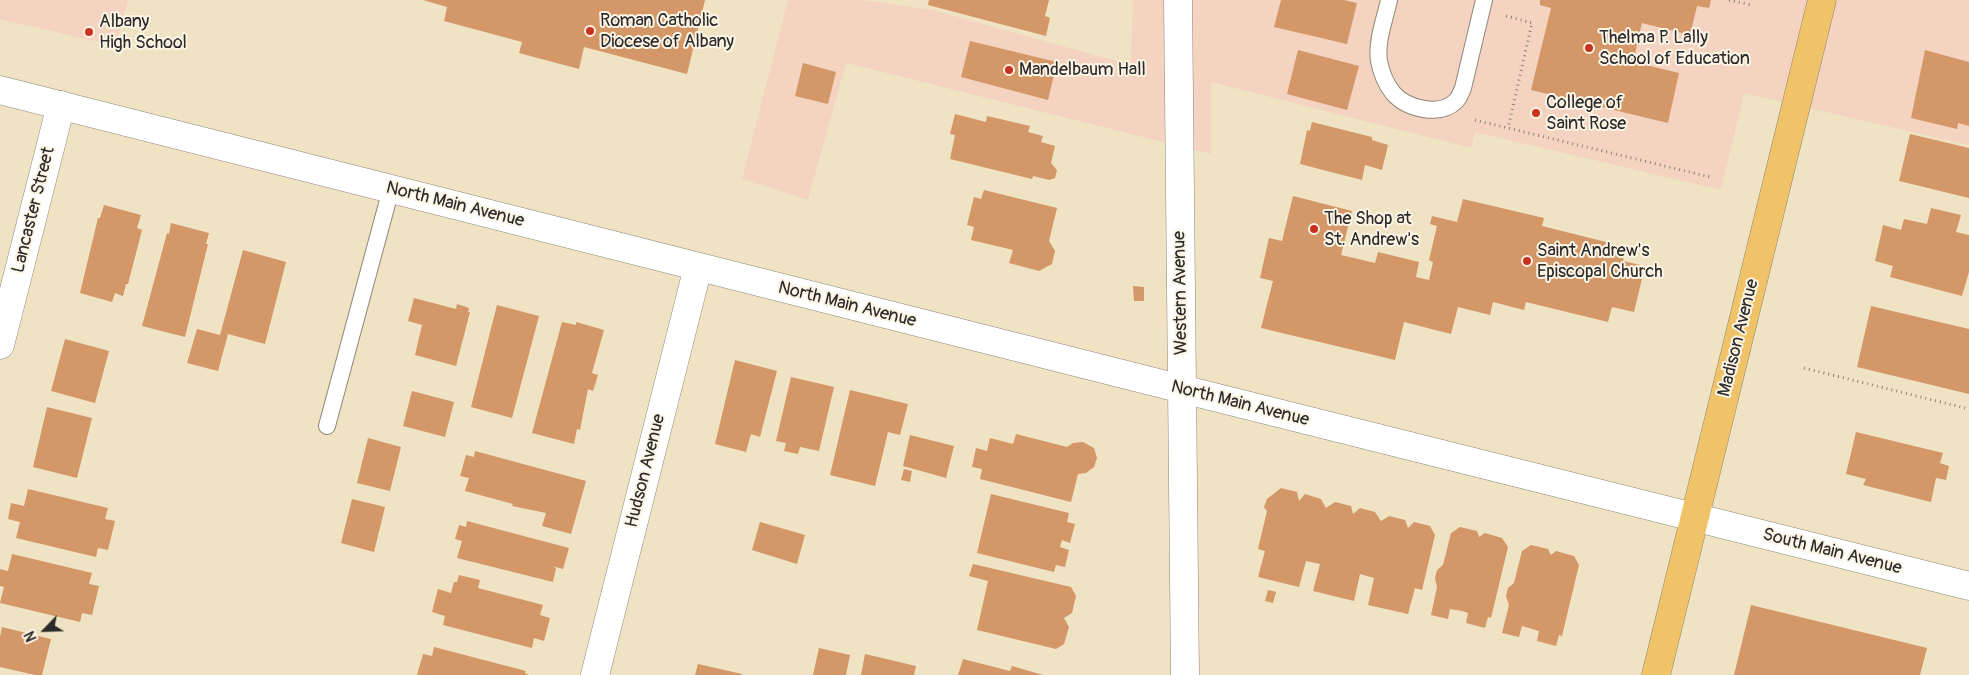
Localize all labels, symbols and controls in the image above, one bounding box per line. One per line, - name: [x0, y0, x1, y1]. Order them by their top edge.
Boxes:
- place label: Roman Catholic Diocese of Albany: [600, 10, 734, 52]
- place label: Albany High School: [99, 11, 187, 54]
- marker: Roman Catholic Diocese of Albany: [584, 25, 596, 37]
- marker: Albany High School: [83, 26, 95, 38]
- place label: Thelma P. Lally School of Education: [1599, 27, 1750, 70]
- marker: Thelma P. Lally School of Education: [1583, 42, 1595, 54]
- place label: Mandelbaum Hall: [1019, 59, 1146, 81]
- marker: Mandelbaum Hall: [1003, 64, 1015, 76]
- place label: College of Saint Rose: [1546, 92, 1626, 134]
- marker: College of Saint Rose: [1530, 107, 1542, 119]
- street label: Lancaster Street: [8, 145, 60, 275]
- street label: North Main Avenue: [384, 177, 526, 233]
- place label: The Shop at St. Andrew's: [1324, 208, 1419, 250]
- marker: The Shop at St. Andrew's: [1308, 223, 1320, 235]
- street label: Western Avenue: [1169, 231, 1193, 355]
- place label: Saint Andrew's Episcopal Church: [1537, 240, 1663, 282]
- marker: Saint Andrew's Episcopal Church: [1521, 255, 1533, 267]
- street label: North Main Avenue: [776, 277, 918, 333]
- street label: Madison Avenue: [1714, 277, 1764, 399]
- street label: North Main Avenue: [1169, 376, 1311, 432]
- street label: Hudson Avenue: [621, 412, 671, 530]
- street label: South Main Avenue: [1760, 524, 1904, 580]
- north arrow: [20, 605, 70, 655]
- text: N: [21, 629, 41, 644]

